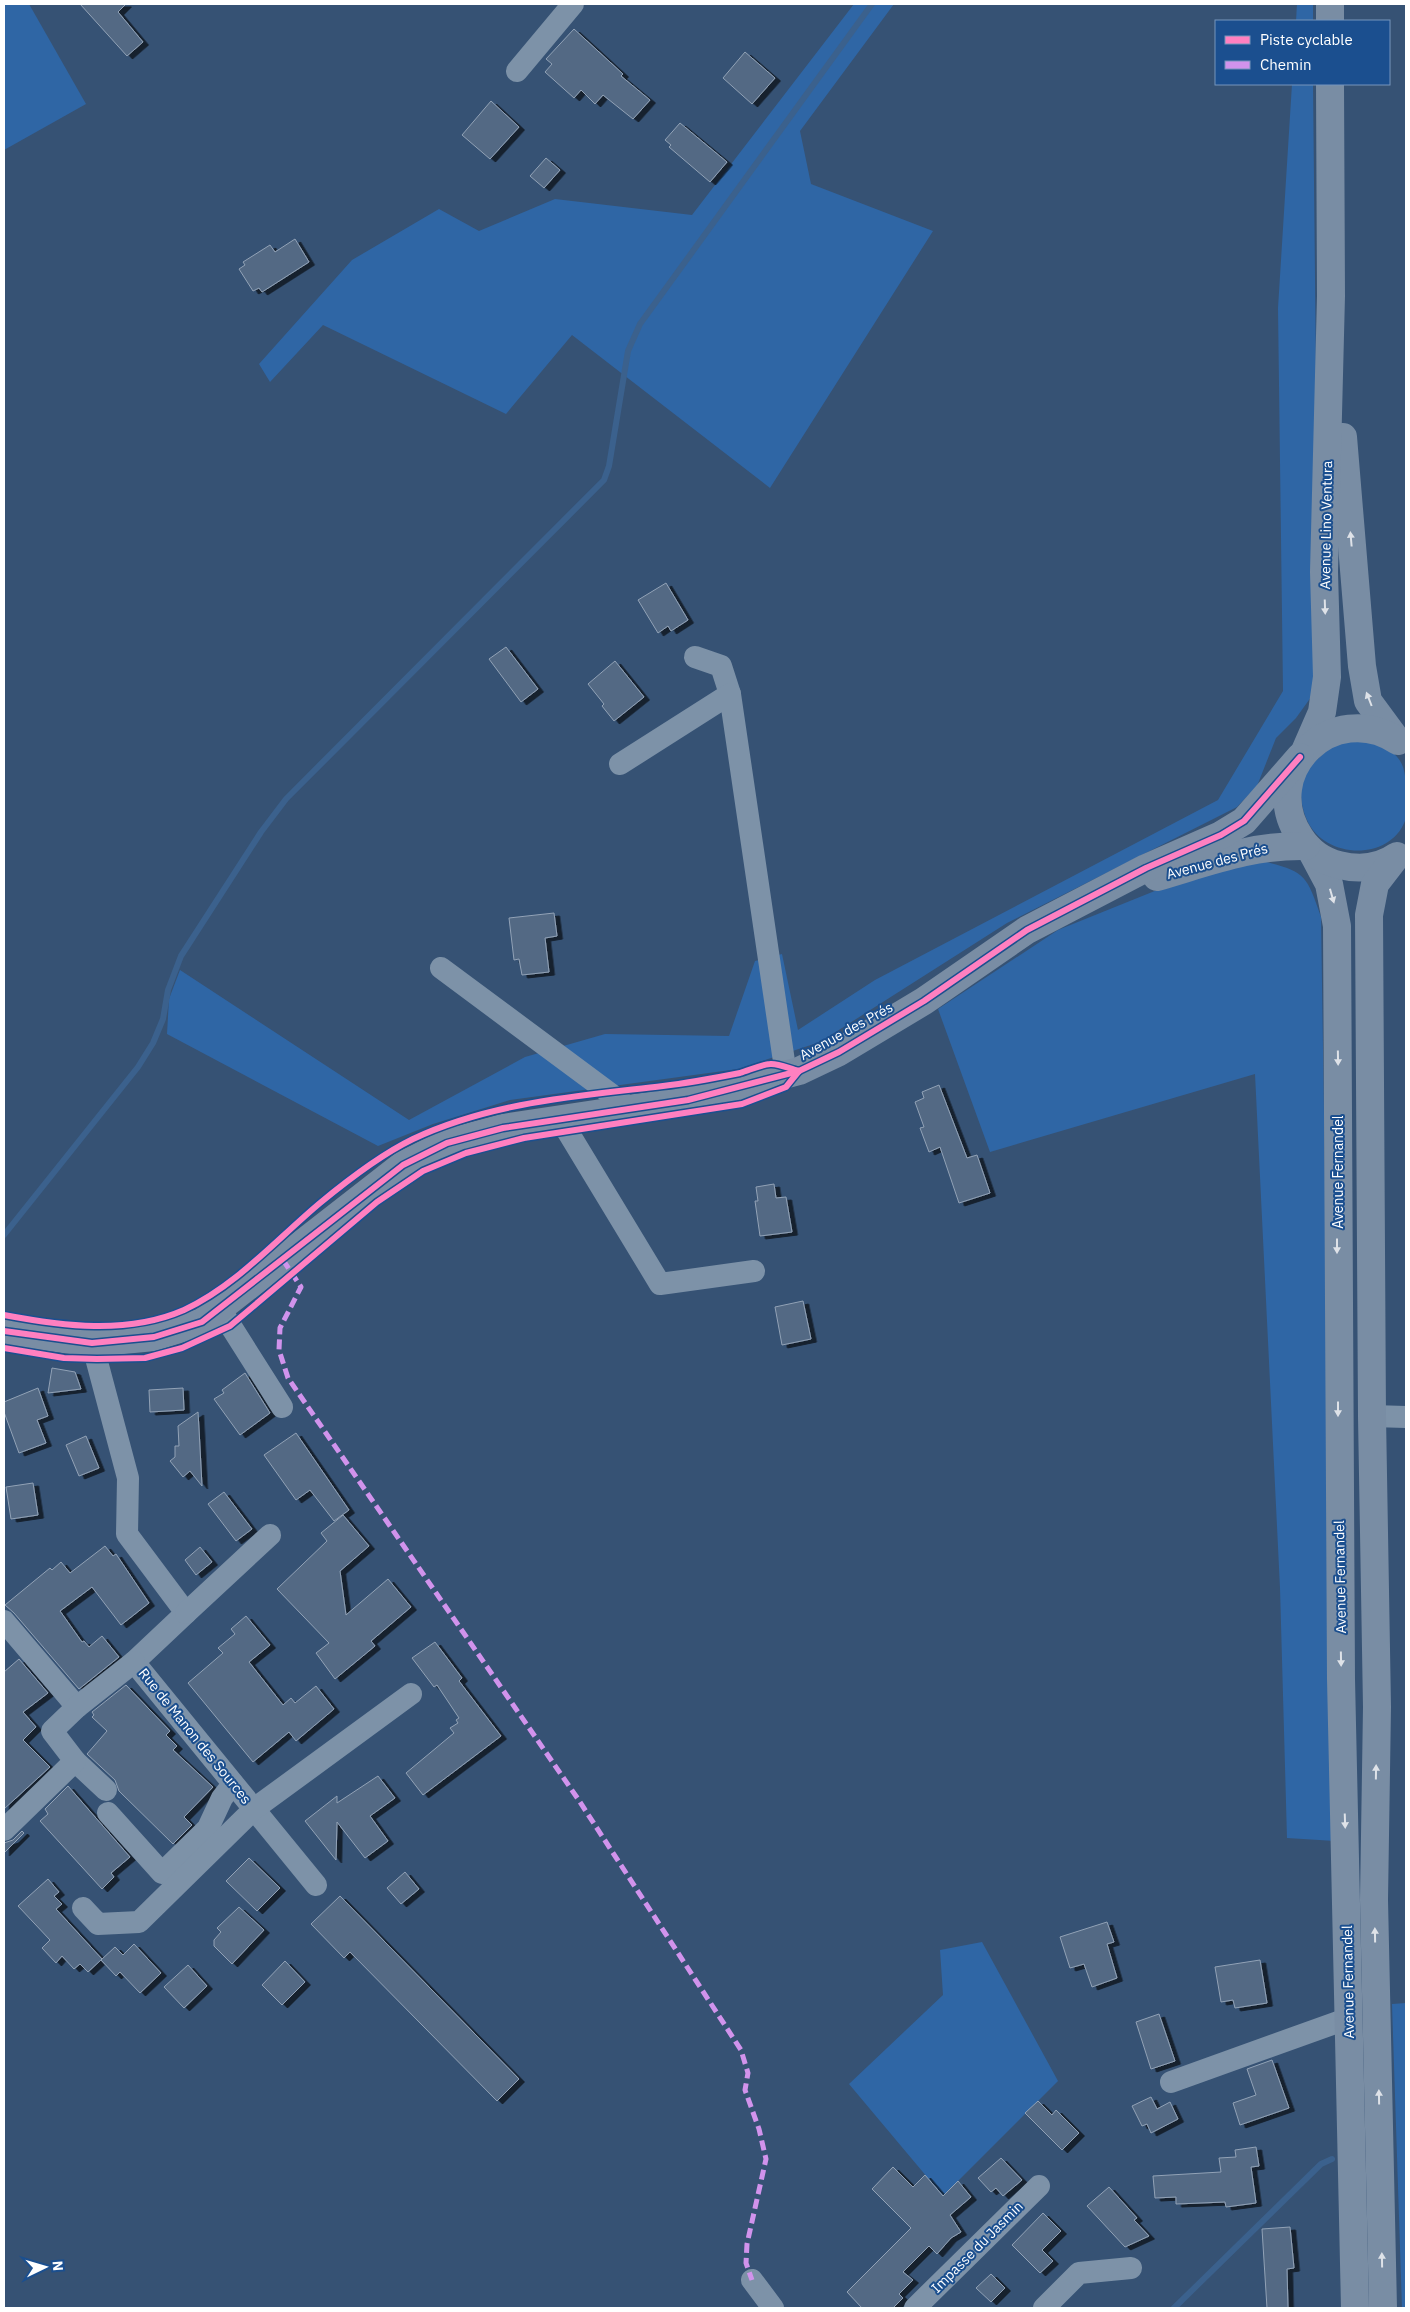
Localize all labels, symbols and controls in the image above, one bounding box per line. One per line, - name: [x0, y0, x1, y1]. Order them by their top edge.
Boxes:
- legend: [1215, 20, 1390, 85]
- text: Piste cyclable: [1260, 30, 1353, 49]
- text: Chemin: [1260, 55, 1311, 74]
- street label: Avenue Lino Ventura: [1316, 460, 1336, 590]
- one-way arrow: [1347, 530, 1355, 546]
- one-way arrow: [1321, 599, 1329, 615]
- one-way arrow: [1365, 692, 1373, 707]
- street label: Avenue des Prés: [1164, 839, 1270, 883]
- one-way arrow: [1328, 888, 1336, 903]
- street label: Avenue des Prés: [796, 998, 896, 1064]
- one-way arrow: [1334, 1050, 1342, 1066]
- street label: Avenue Fernandel: [1329, 1115, 1347, 1229]
- one-way arrow: [1333, 1238, 1341, 1254]
- one-way arrow: [1334, 1401, 1342, 1417]
- street label: Avenue Fernandel: [1330, 1520, 1350, 1634]
- one-way arrow: [1337, 1651, 1345, 1667]
- street label: Rue de Manon des Sources: [135, 1665, 255, 1808]
- one-way arrow: [1372, 1764, 1380, 1780]
- one-way arrow: [1341, 1813, 1349, 1829]
- street label: Avenue Fernandel: [1338, 1925, 1358, 2039]
- one-way arrow: [1371, 1926, 1379, 1942]
- one-way arrow: [1375, 2089, 1383, 2105]
- street label: Impasse du Jasmin: [927, 2197, 1027, 2297]
- north arrow: [20, 2242, 70, 2292]
- one-way arrow: [1378, 2251, 1386, 2267]
- text: N: [49, 2260, 67, 2272]

